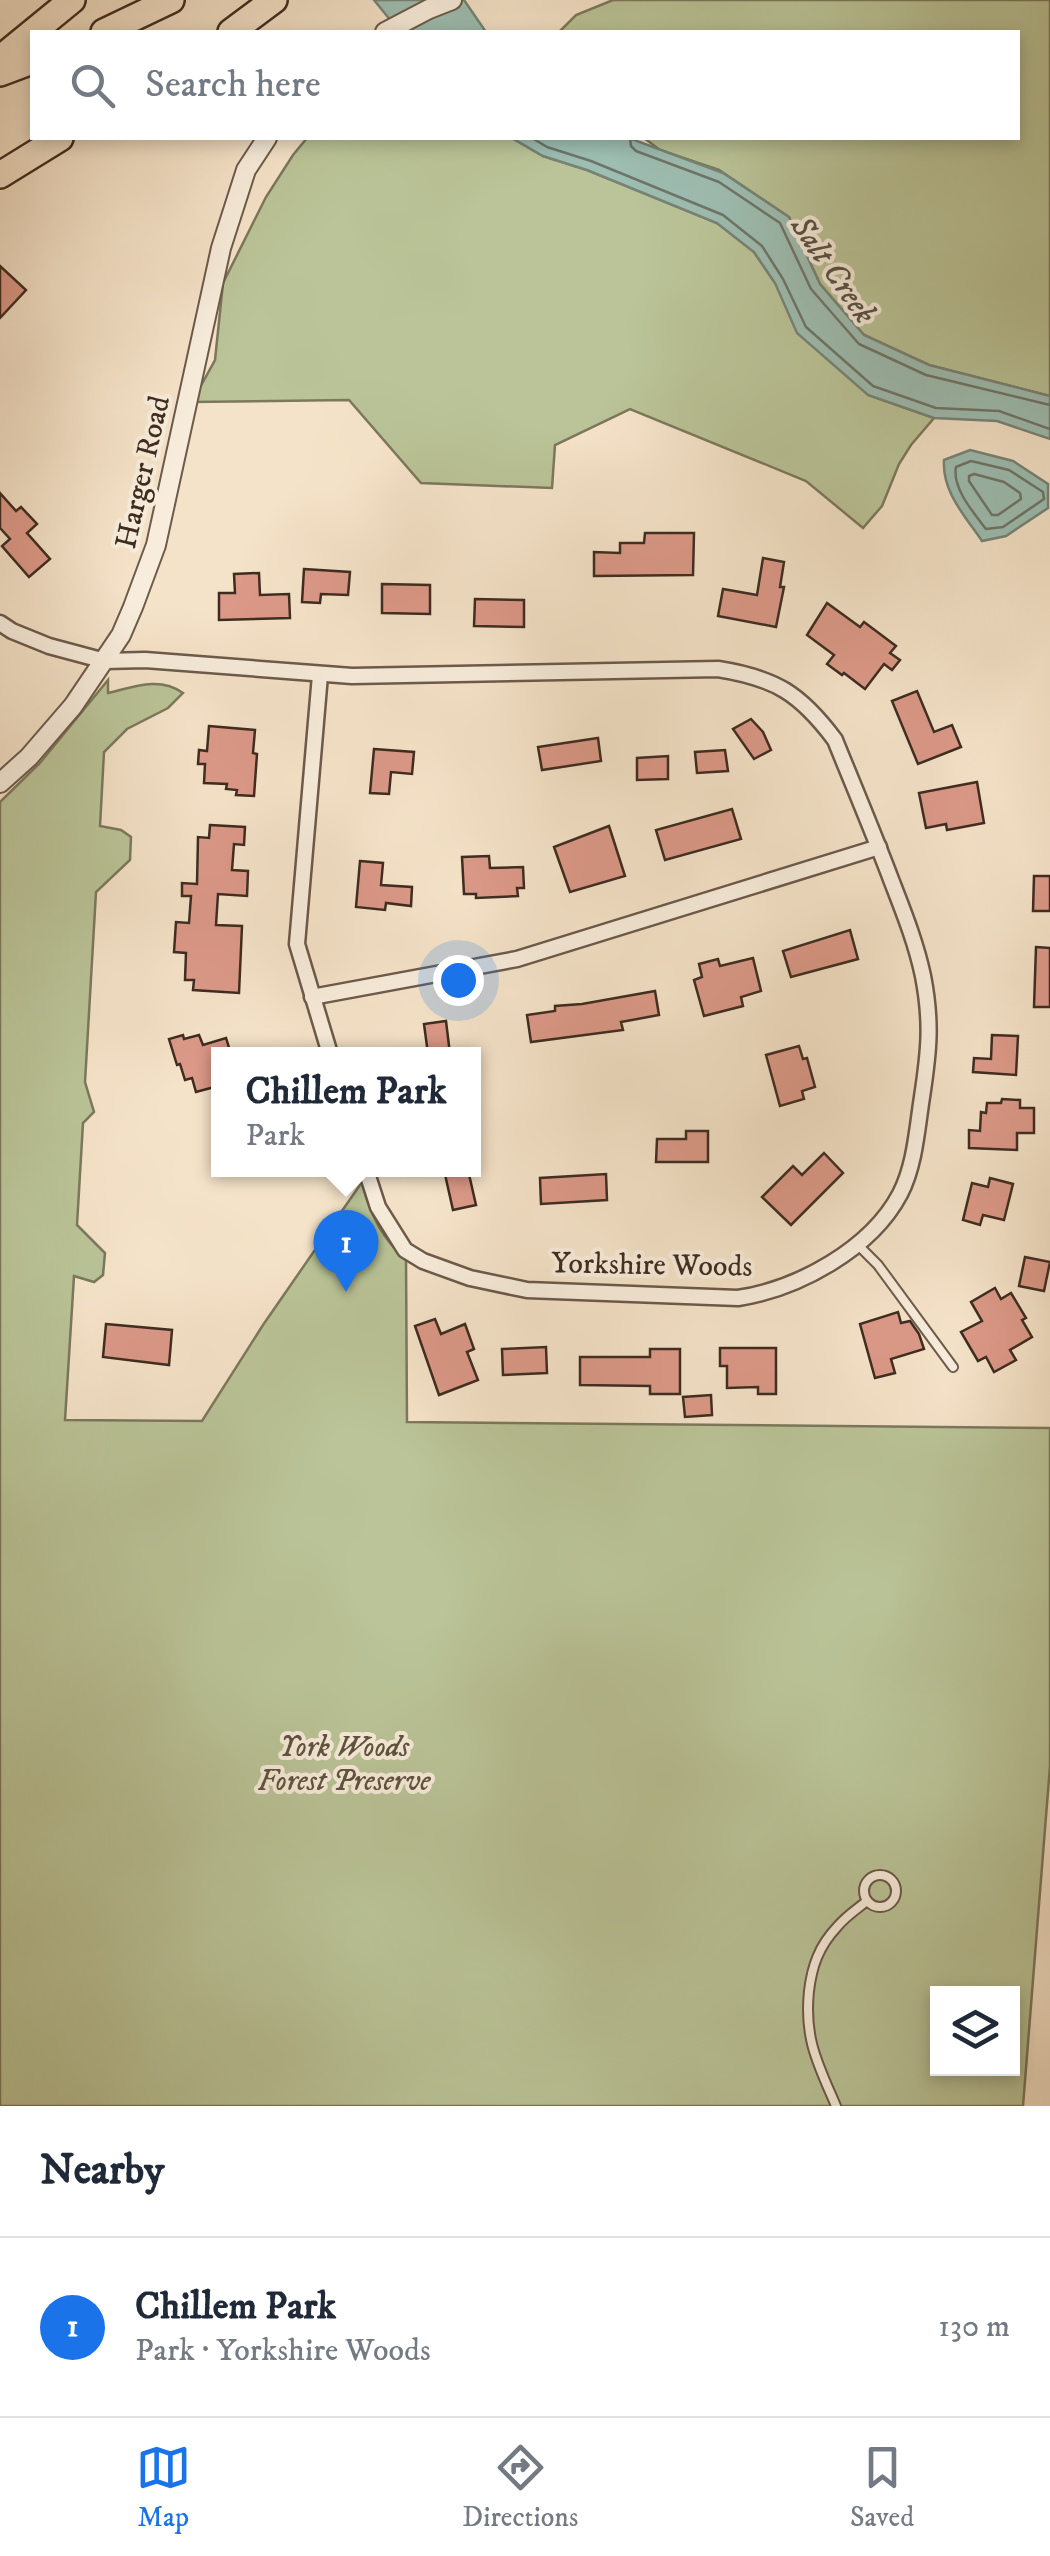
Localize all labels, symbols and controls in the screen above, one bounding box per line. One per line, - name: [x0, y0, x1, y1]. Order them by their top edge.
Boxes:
- search box: [30, 30, 1020, 140]
- icon: search: [65, 58, 120, 113]
- text: Search here: [145, 61, 321, 109]
- water label: Salt Creek: [780, 207, 884, 333]
- street label: Harger Road: [108, 392, 179, 552]
- your location: [433, 955, 484, 1006]
- popup: [211, 1047, 481, 1177]
- text: Chillem Park: [245, 1068, 447, 1116]
- text: Park: [245, 1116, 305, 1156]
- pin: 1: [314, 1210, 378, 1292]
- street label: Yorkshire Woods: [551, 1245, 753, 1286]
- park label: York Woods Forest Preserve: [257, 1729, 431, 1800]
- map controls: [930, 1986, 1020, 2076]
- button: layers: [930, 1986, 1020, 2076]
- text: Nearby: [40, 2145, 164, 2197]
- text: Chillem Park: [135, 2283, 336, 2331]
- text: 1: [67, 2307, 78, 2347]
- text: 130 m: [938, 2307, 1010, 2347]
- text: Park · Yorkshire Woods: [135, 2331, 431, 2371]
- tab: Map: [136, 2440, 191, 2535]
- tab: Directions: [462, 2440, 578, 2535]
- tab: Saved: [850, 2440, 914, 2535]

